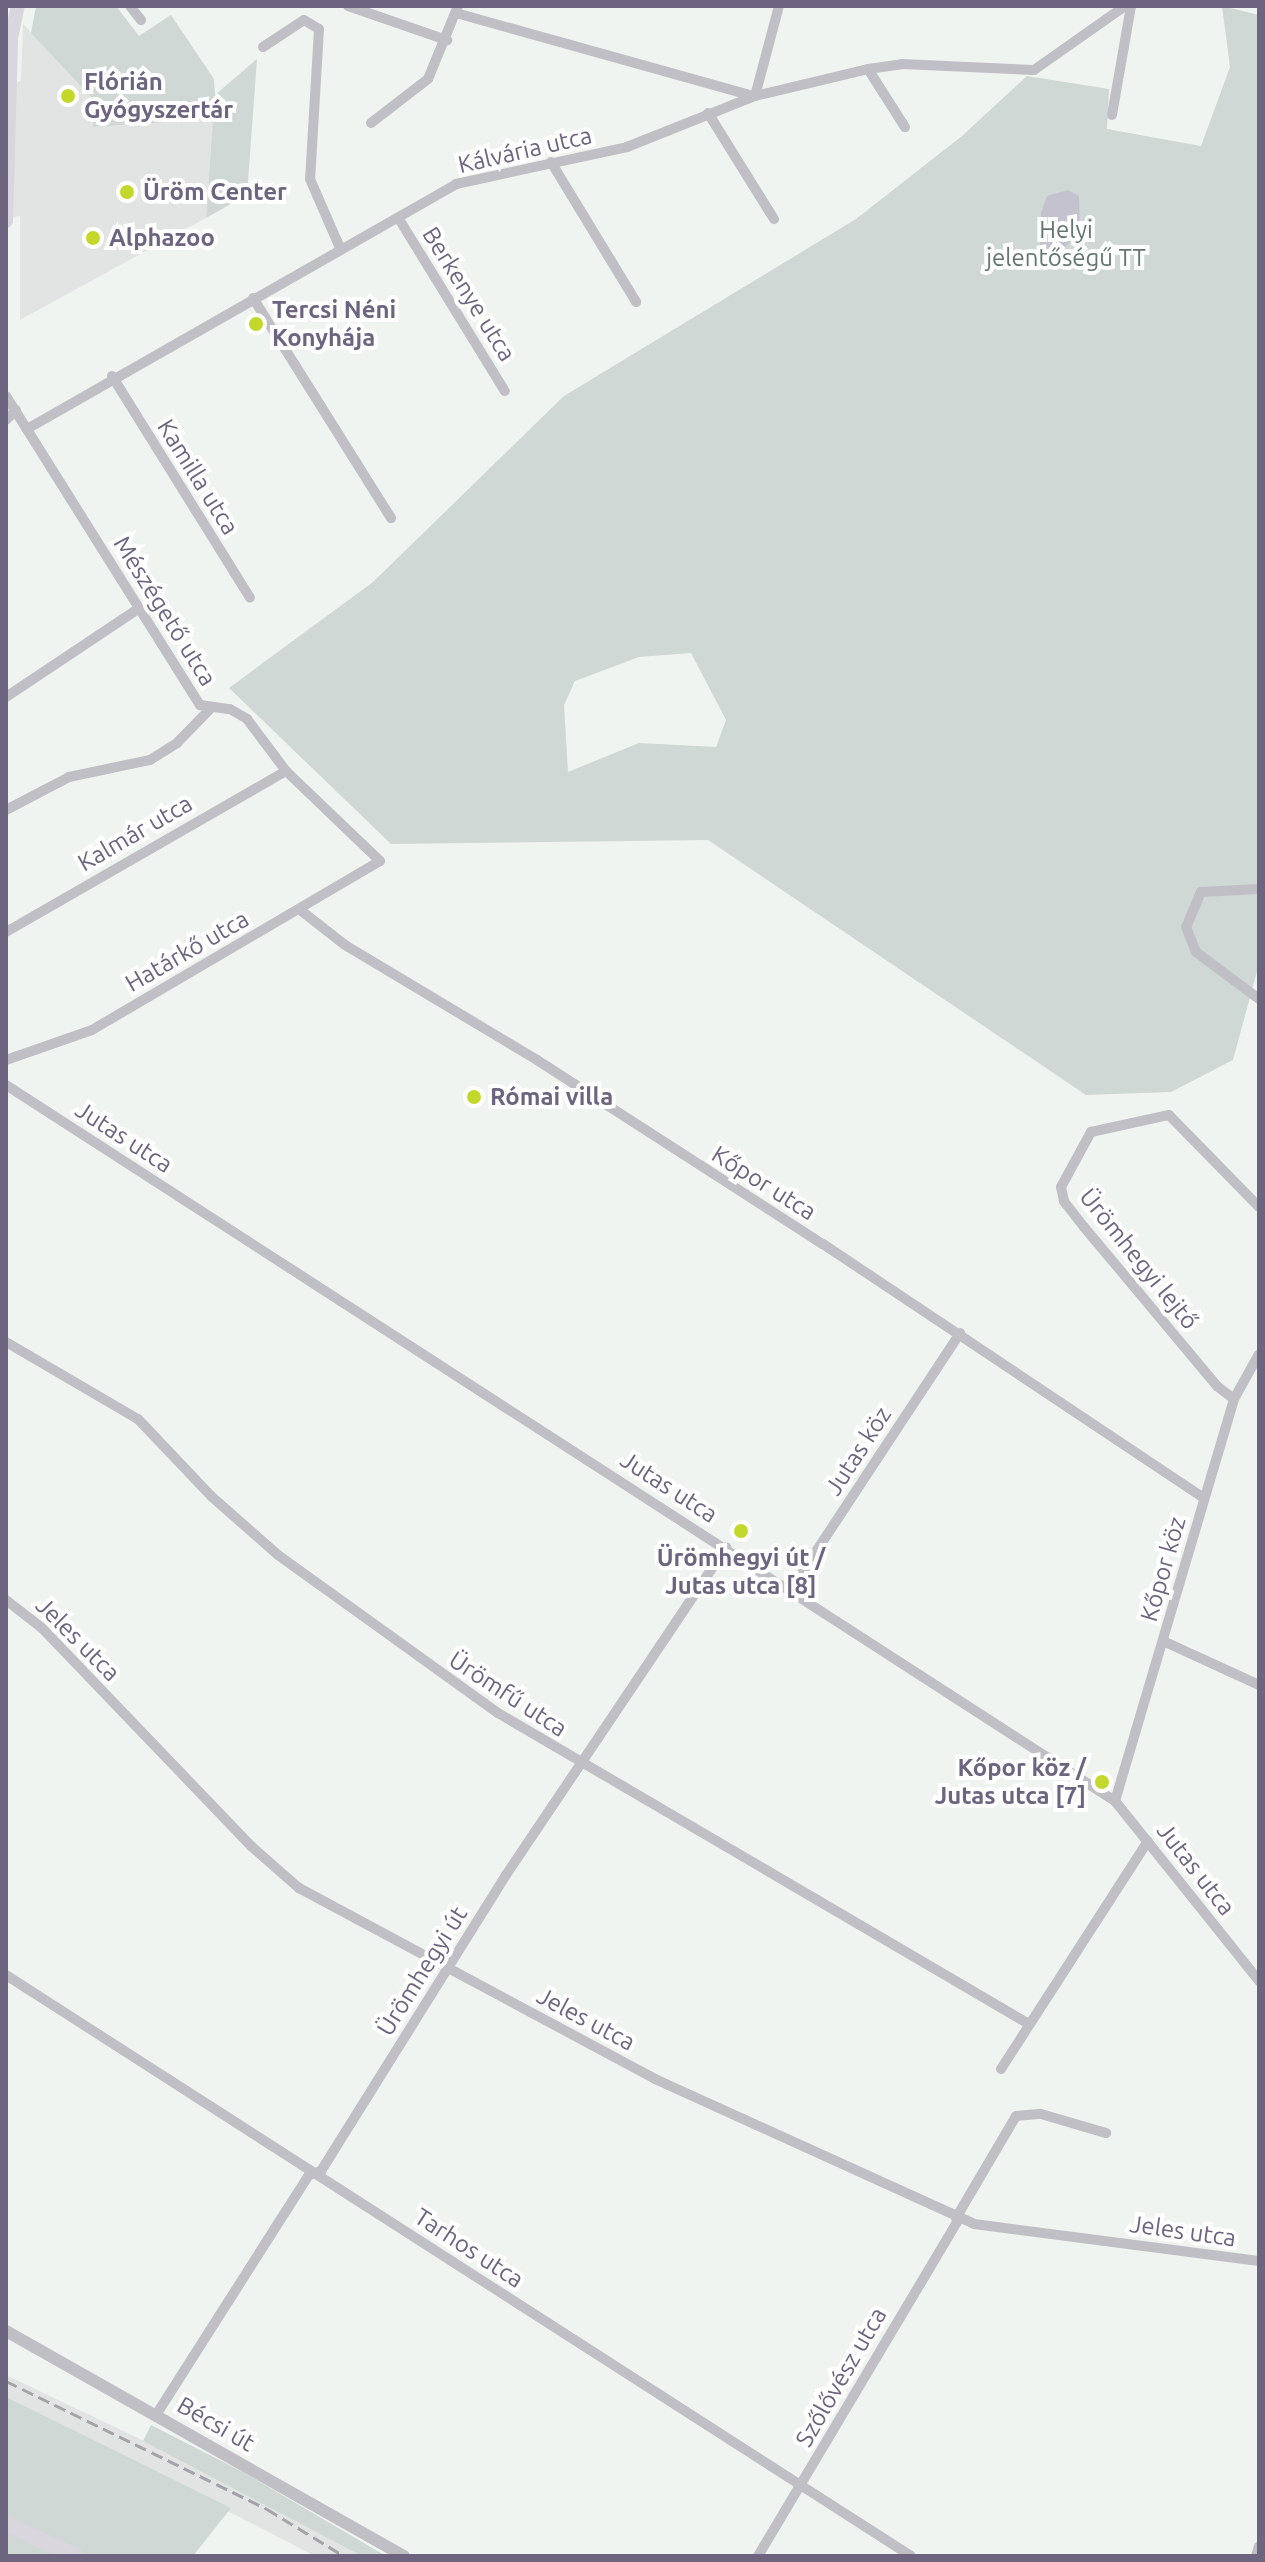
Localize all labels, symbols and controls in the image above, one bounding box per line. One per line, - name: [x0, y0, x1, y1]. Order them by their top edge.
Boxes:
- place label: Flórián Gyógyszertár: [84, 68, 233, 124]
- marker: Flórián Gyógyszertár: [59, 87, 77, 105]
- street label: Kálvária utca: [455, 121, 595, 179]
- place label: Üröm Center: [143, 178, 287, 206]
- marker: Üröm Center: [118, 183, 136, 201]
- park label: Helyi jelentőségű TT: [986, 216, 1146, 272]
- street label: Berkenye utca: [416, 222, 522, 366]
- place label: Alphazoo: [109, 224, 215, 252]
- marker: Alphazoo: [84, 229, 102, 247]
- place label: Tercsi Néni Konyhája: [272, 296, 396, 352]
- marker: Tercsi Néni Konyhája: [247, 315, 265, 333]
- street label: Kamilla utca: [151, 414, 245, 540]
- street label: Mészégető utca: [107, 531, 223, 691]
- street label: Kalmár utca: [73, 789, 197, 877]
- street label: Határkő utca: [120, 904, 254, 998]
- place label: Római villa: [490, 1083, 613, 1111]
- marker: Római villa: [465, 1088, 483, 1106]
- street label: Jutas utca: [70, 1095, 178, 1179]
- street label: Kőpor utca: [707, 1140, 821, 1226]
- street label: Ürömhegyi lejtő: [1073, 1183, 1205, 1335]
- street label: Jutas köz: [819, 1401, 897, 1501]
- street label: Jutas utca: [615, 1445, 723, 1529]
- street label: Kőpor köz: [1134, 1513, 1192, 1625]
- marker: Ürömhegyi út / Jutas utca [8]: [732, 1522, 750, 1540]
- place label: Ürömhegyi út / Jutas utca [8]: [657, 1544, 825, 1600]
- street label: Jeles utca: [30, 1591, 126, 1687]
- street label: Ürömfű utca: [444, 1645, 572, 1743]
- place label: Kőpor köz / Jutas utca [7]: [935, 1754, 1086, 1810]
- marker: Kőpor köz / Jutas utca [7]: [1093, 1773, 1111, 1791]
- street label: Jutas utca: [1151, 1817, 1241, 1921]
- street label: Ürömhegyi út: [371, 1901, 473, 2041]
- street label: Jeles utca: [532, 1981, 640, 2057]
- street label: Tarhos utca: [409, 2202, 529, 2294]
- street label: Jeles utca: [1128, 2209, 1238, 2253]
- street label: Szőlővész utca: [790, 2302, 892, 2452]
- street label: Bécsi út: [172, 2390, 260, 2458]

